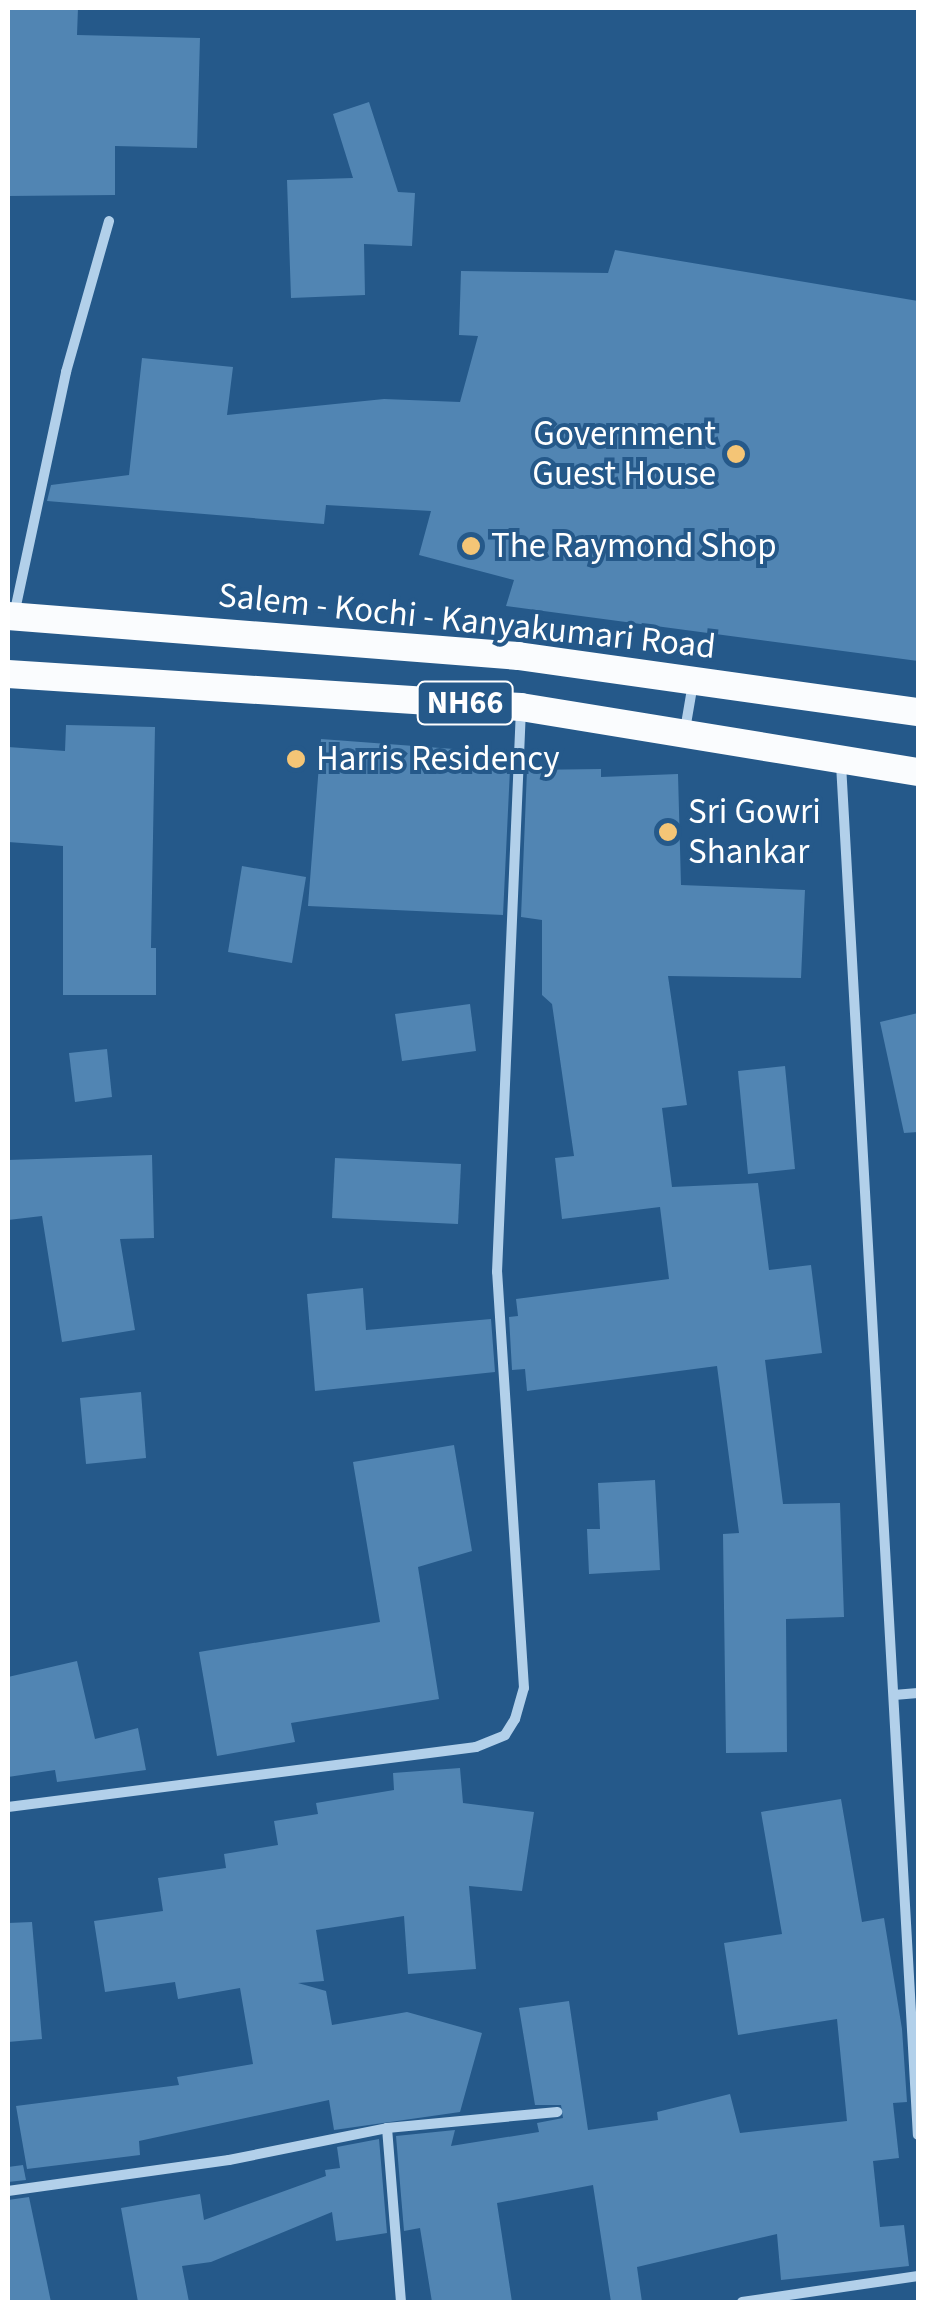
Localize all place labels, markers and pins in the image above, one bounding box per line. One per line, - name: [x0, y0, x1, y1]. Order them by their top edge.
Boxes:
- place label: Government Guest House: [532, 413, 716, 495]
- marker: Government Guest House: [725, 443, 747, 465]
- place label: The Raymond Shop: [491, 525, 777, 567]
- marker: The Raymond Shop: [460, 535, 482, 557]
- place label: Harris Residency: [316, 738, 560, 780]
- marker: Harris Residency: [285, 748, 307, 770]
- place label: Sri Gowri Shankar: [688, 791, 821, 873]
- marker: Sri Gowri Shankar: [657, 821, 679, 843]

